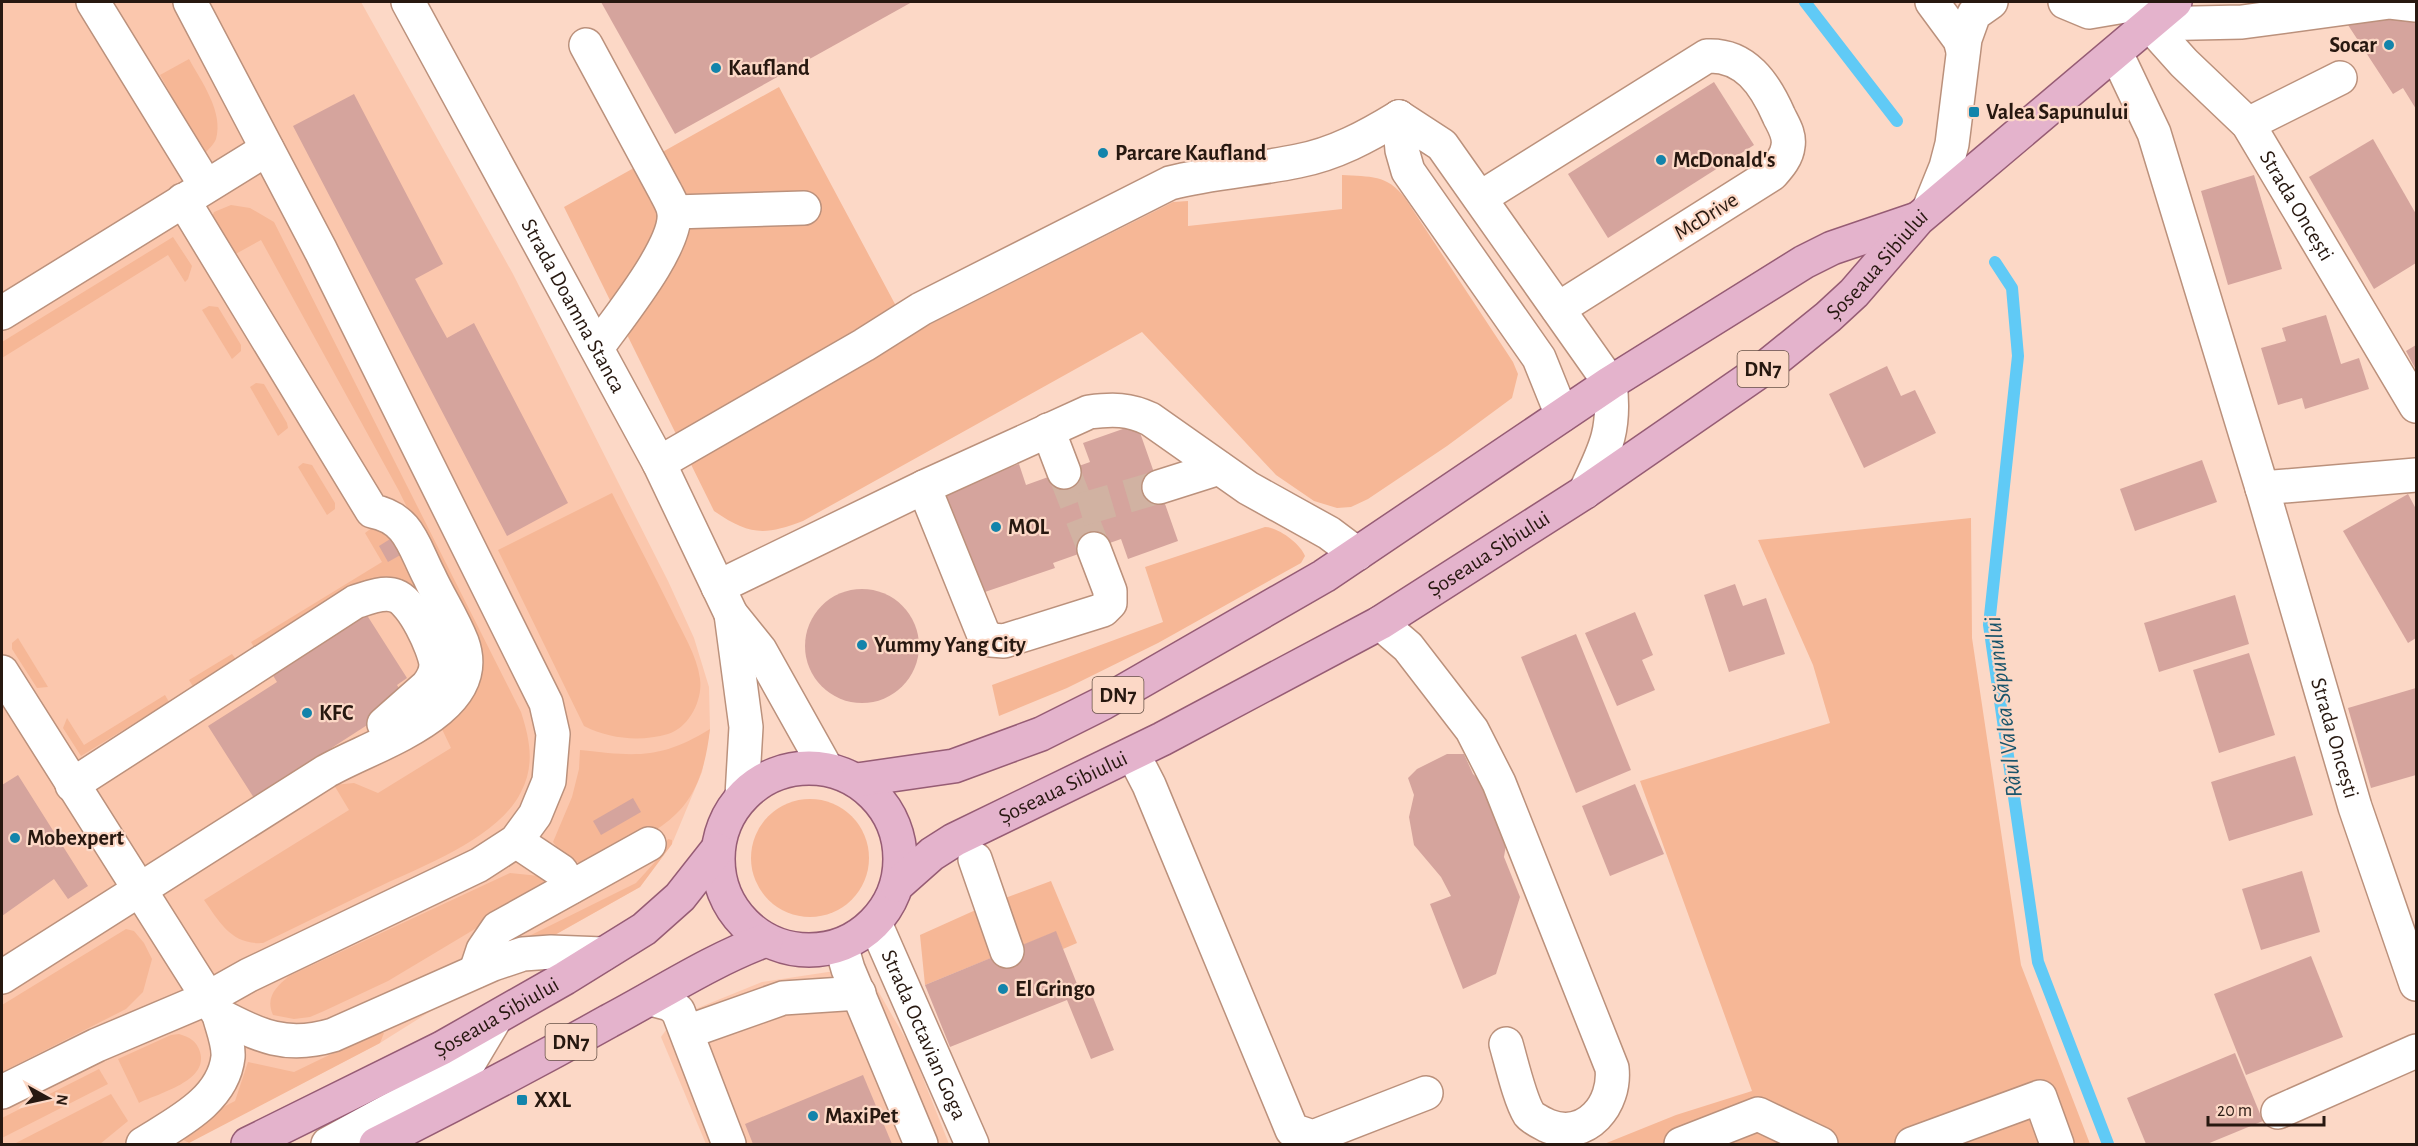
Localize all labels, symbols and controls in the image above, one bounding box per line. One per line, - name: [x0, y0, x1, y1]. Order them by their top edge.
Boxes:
- place label: Socar: [2329, 34, 2377, 56]
- marker: Socar: [2382, 38, 2396, 52]
- place label: Kaufland: [728, 57, 810, 79]
- marker: Kaufland: [709, 61, 723, 75]
- place label: Valea Sapunului: [1986, 101, 2128, 123]
- marker: Valea Sapunului: [1967, 105, 1981, 119]
- place label: Parcare Kaufland: [1115, 142, 1267, 164]
- marker: Parcare Kaufland: [1096, 146, 1110, 160]
- street label: Strada Oncești: [2255, 147, 2338, 265]
- place label: McDonald's: [1673, 149, 1775, 171]
- marker: McDonald's: [1654, 153, 1668, 167]
- street label: McDrive: [1670, 188, 1742, 244]
- street label: Șoseaua Sibiului: [1822, 205, 1932, 325]
- street label: Strada Doamna Stanca: [517, 215, 630, 397]
- road number: DN7: [1738, 351, 1788, 387]
- street label: Șoseaua Sibiului: [1424, 507, 1554, 602]
- place label: MOL: [1008, 516, 1050, 538]
- marker: MOL: [989, 520, 1003, 534]
- water label: Râul Valea Săpunului: [1981, 615, 2027, 799]
- place label: Yummy Yang City: [874, 634, 1026, 657]
- marker: Yummy Yang City: [855, 638, 869, 652]
- street label: Strada Oncești: [2307, 675, 2363, 801]
- road number: DN7: [1092, 677, 1144, 713]
- place label: KFC: [319, 702, 354, 724]
- marker: KFC: [300, 706, 314, 720]
- street label: Șoseaua Sibiului: [995, 747, 1131, 829]
- place label: Mobexpert: [27, 827, 125, 849]
- marker: Mobexpert: [8, 831, 22, 845]
- street label: Strada Octavian Goga: [877, 947, 971, 1123]
- street label: Șoseaua Sibiului: [430, 973, 563, 1063]
- place label: El Gringo: [1015, 978, 1095, 1000]
- marker: El Gringo: [996, 982, 1010, 996]
- road number: DN7: [546, 1024, 596, 1060]
- north arrow: [18, 1068, 78, 1128]
- place label: XXL: [534, 1089, 571, 1111]
- scale bar: [2208, 1089, 2324, 1127]
- text: N: [53, 1093, 71, 1107]
- marker: XXL: [515, 1093, 529, 1107]
- text: 20 m: [2217, 1102, 2252, 1120]
- place label: MaxiPet: [825, 1105, 899, 1127]
- marker: MaxiPet: [806, 1109, 820, 1123]

